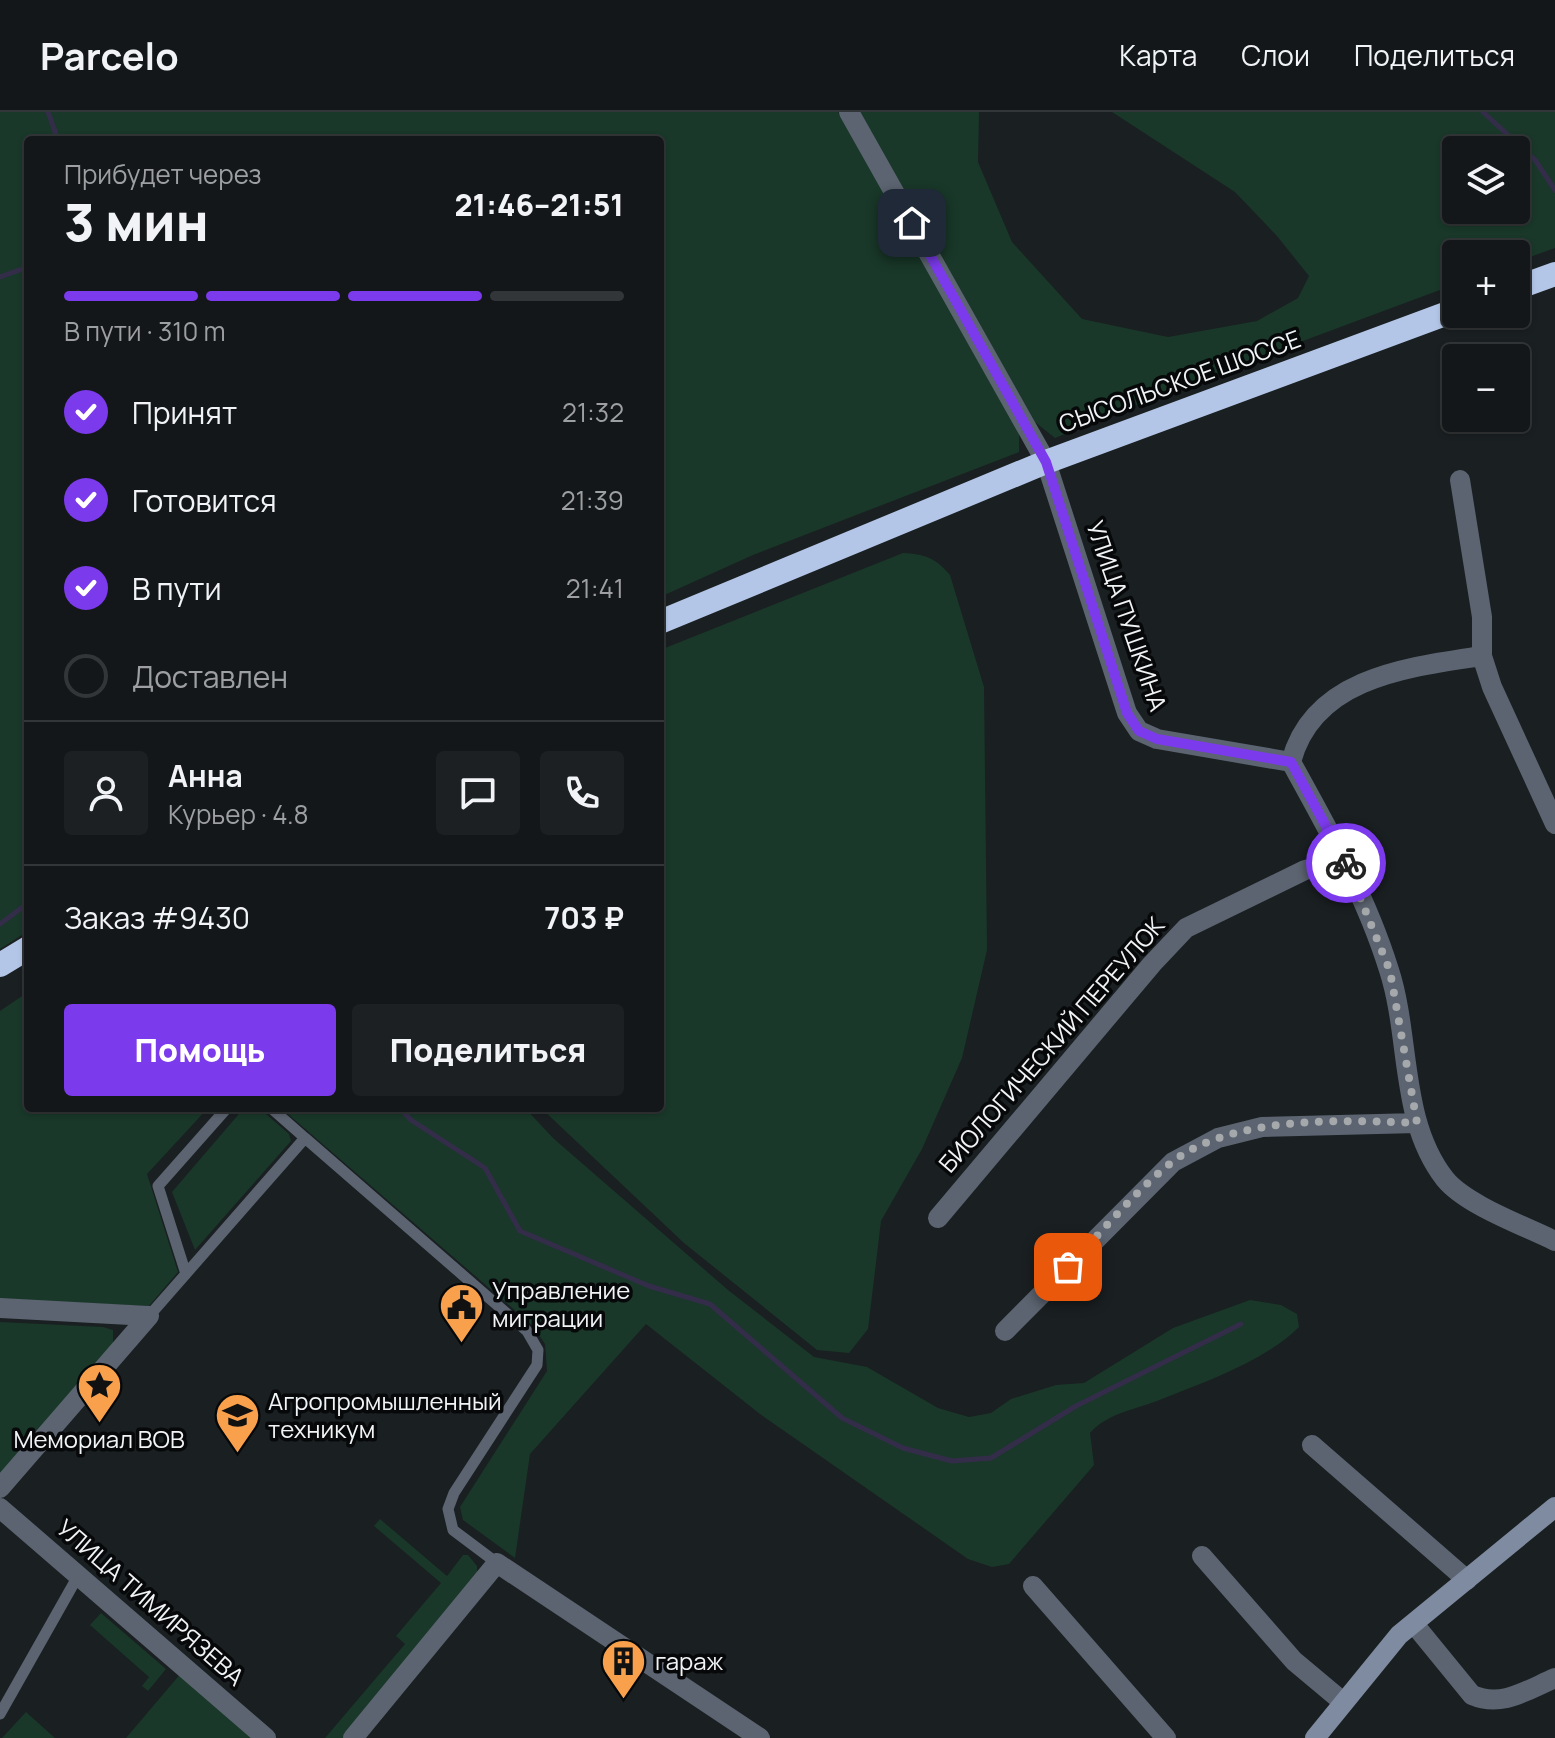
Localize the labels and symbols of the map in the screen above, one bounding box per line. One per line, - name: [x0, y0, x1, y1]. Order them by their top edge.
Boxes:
- pin: [878, 189, 946, 257]
- street label: СЫСОЛЬСКОЕ ШОССЕ: [1054, 321, 1305, 440]
- street label: УЛИЦА ПУШКИНА: [1079, 516, 1175, 715]
- courier: [1306, 823, 1386, 903]
- street label: БИОЛОГИЧЕСКИЙ ПЕРЕУЛОК: [931, 909, 1172, 1179]
- pin: [1034, 1233, 1102, 1301]
- place label: Управление миграции: [492, 1273, 630, 1334]
- public building icon: Управление миграции: [437, 1281, 485, 1344]
- place icon: Мемориал ВОВ: [75, 1362, 123, 1425]
- place label: Агропромышленный техникум: [268, 1384, 502, 1445]
- school or university icon: Агропромышленный техникум: [213, 1392, 261, 1455]
- place label: Мемориал ВОВ: [13, 1422, 185, 1455]
- street label: УЛИЦА ТИМИРЯЗЕВА: [50, 1511, 252, 1693]
- building icon: гараж: [600, 1638, 648, 1701]
- place label: гараж: [655, 1644, 724, 1677]

